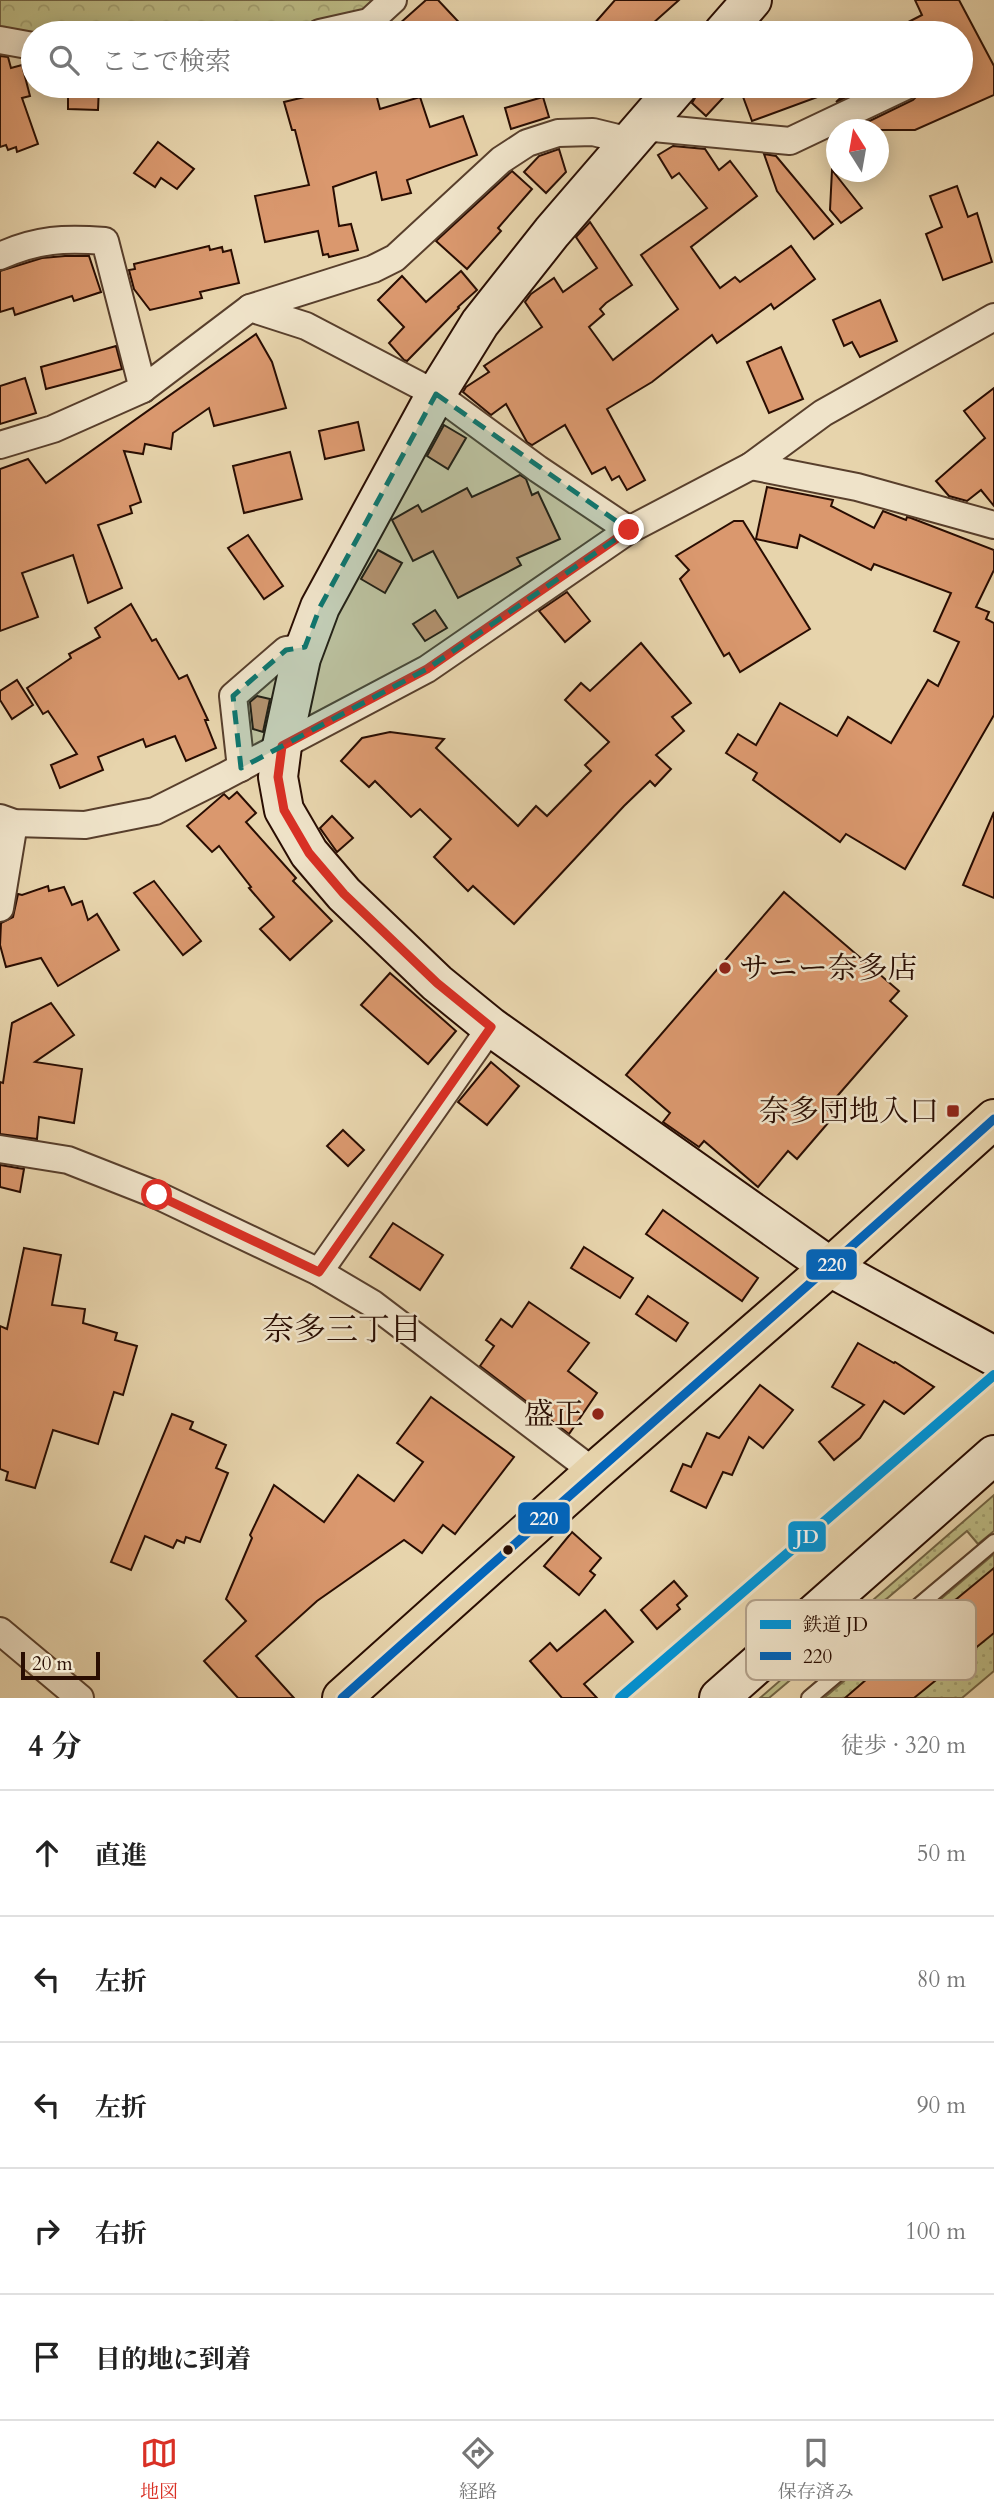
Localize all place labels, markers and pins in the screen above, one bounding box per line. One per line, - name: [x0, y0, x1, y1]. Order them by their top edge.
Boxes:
- place label: サニー奈多店: [739, 948, 918, 989]
- marker: サニー奈多店: [717, 960, 733, 976]
- place label: 奈多団地入口: [759, 1091, 939, 1132]
- marker: 奈多団地入口: [945, 1103, 961, 1119]
- place label: 盛正: [524, 1394, 584, 1435]
- marker: 盛正: [590, 1406, 606, 1422]
- unlabelled marker: [501, 1543, 515, 1557]

